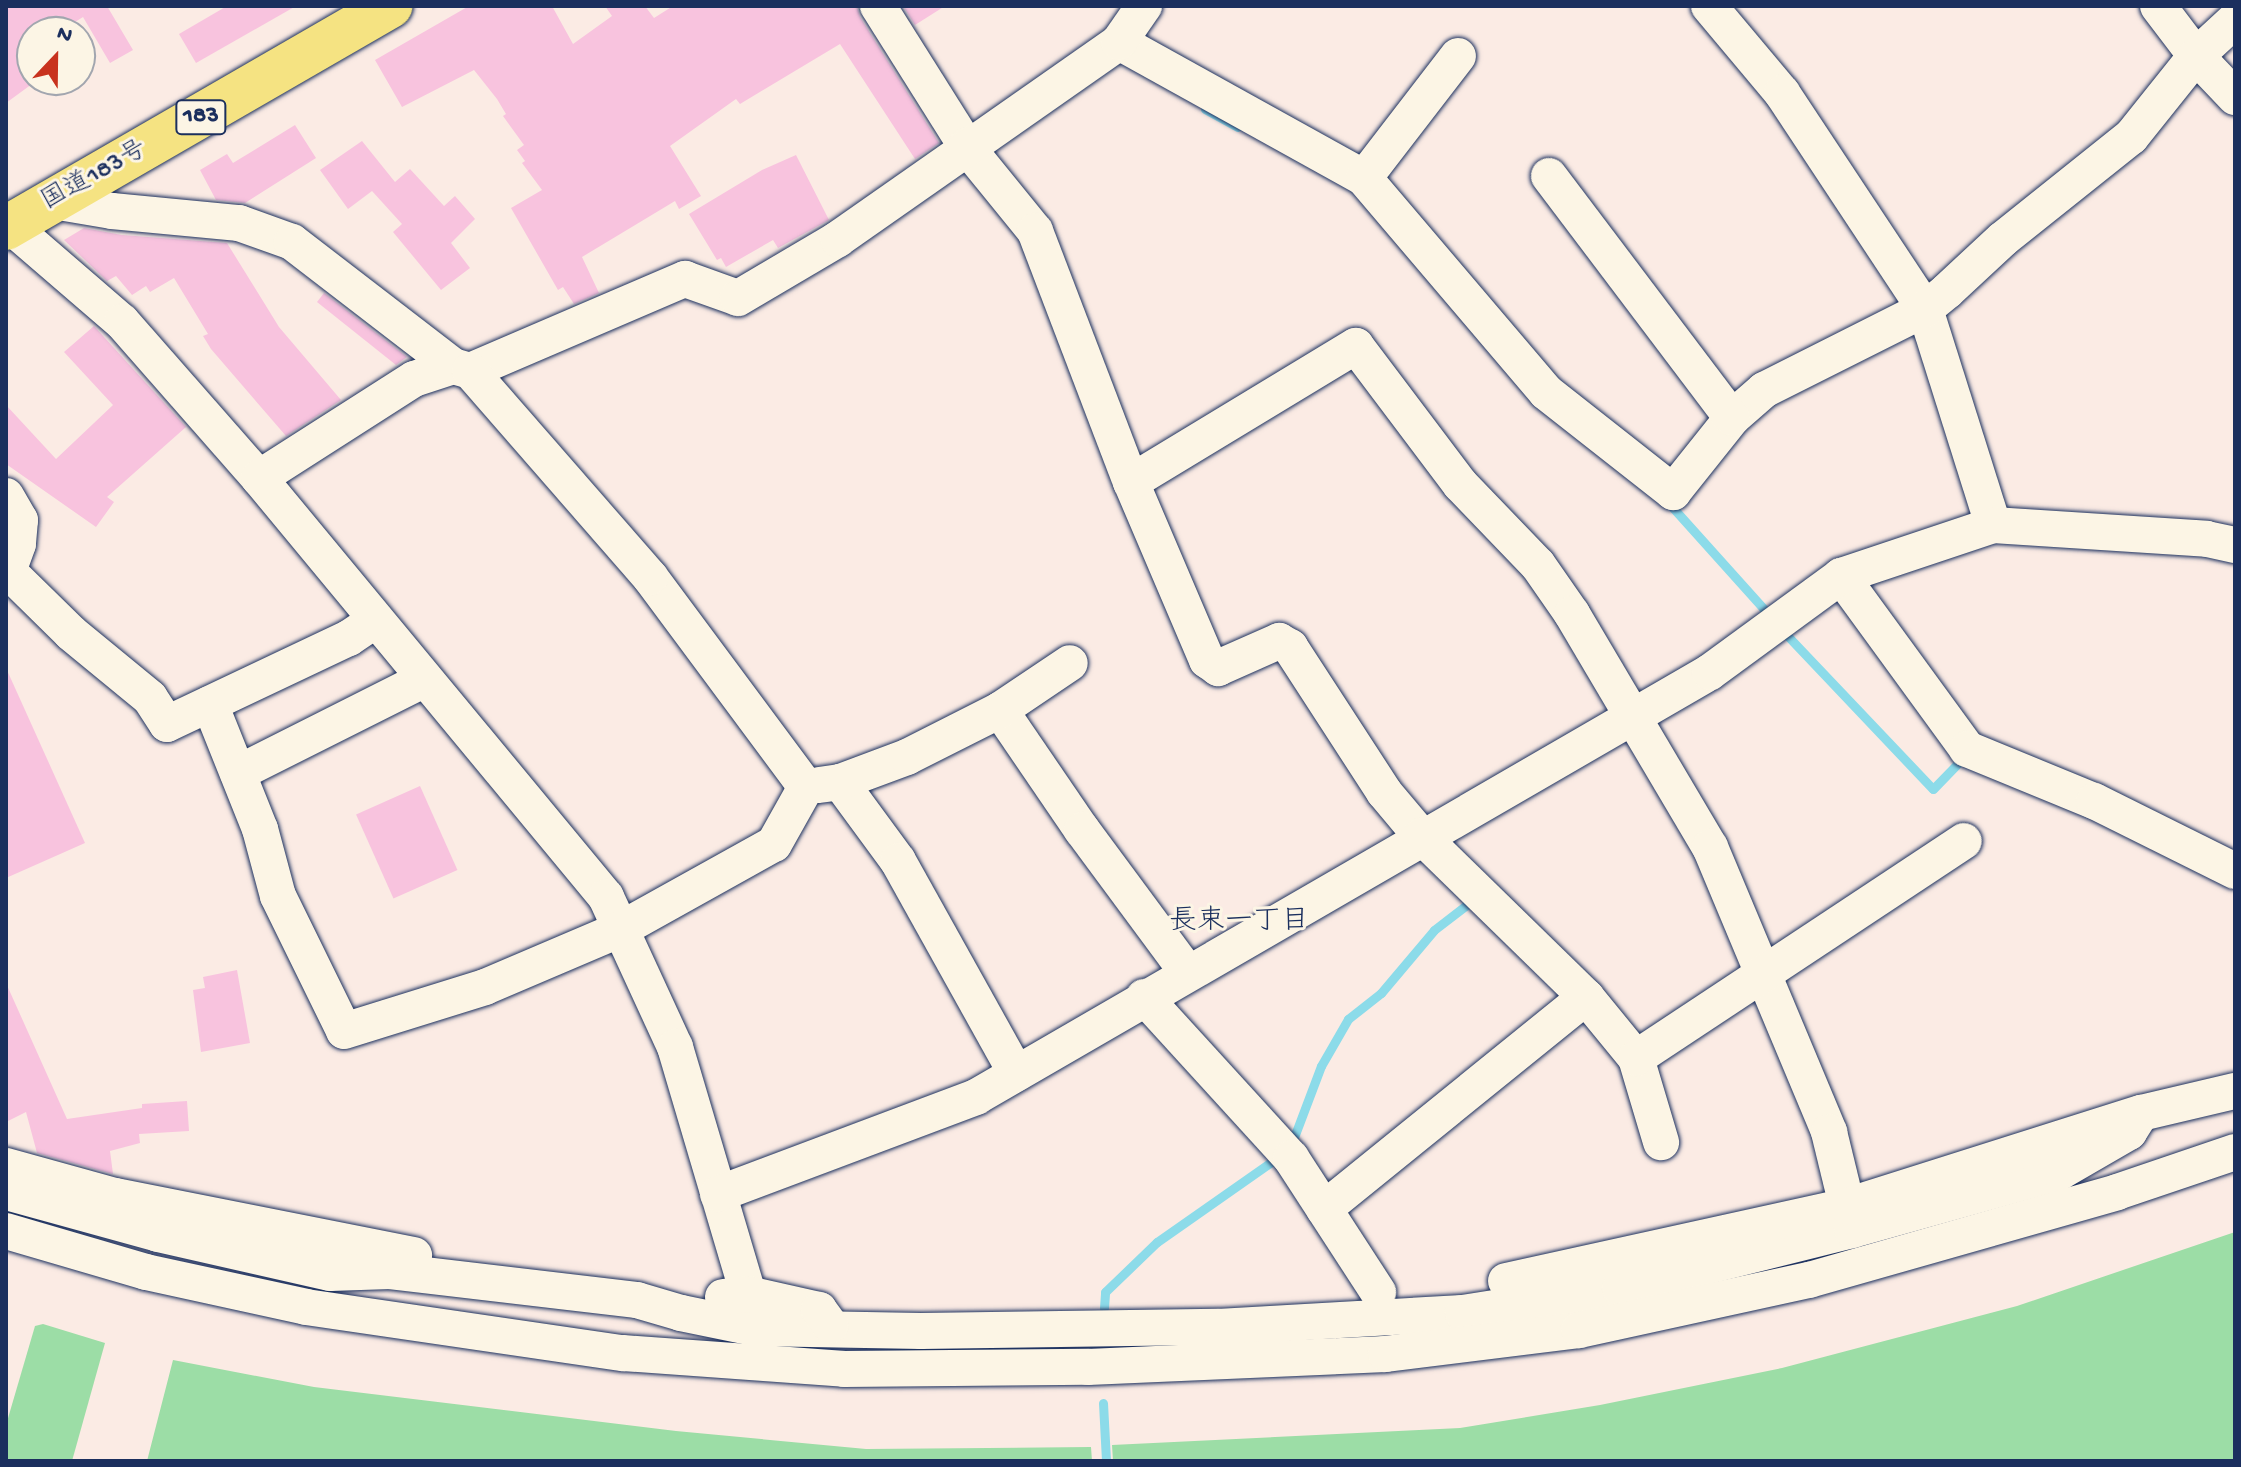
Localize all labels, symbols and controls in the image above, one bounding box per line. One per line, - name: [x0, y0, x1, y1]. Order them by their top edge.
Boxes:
- north arrow: [16, 16, 96, 96]
- text: N: [53, 21, 76, 50]
- road number: 183: [175, 97, 227, 137]
- street label: 国道183号: [37, 135, 153, 219]
- district label: 長束一丁目: [1169, 906, 1309, 940]

